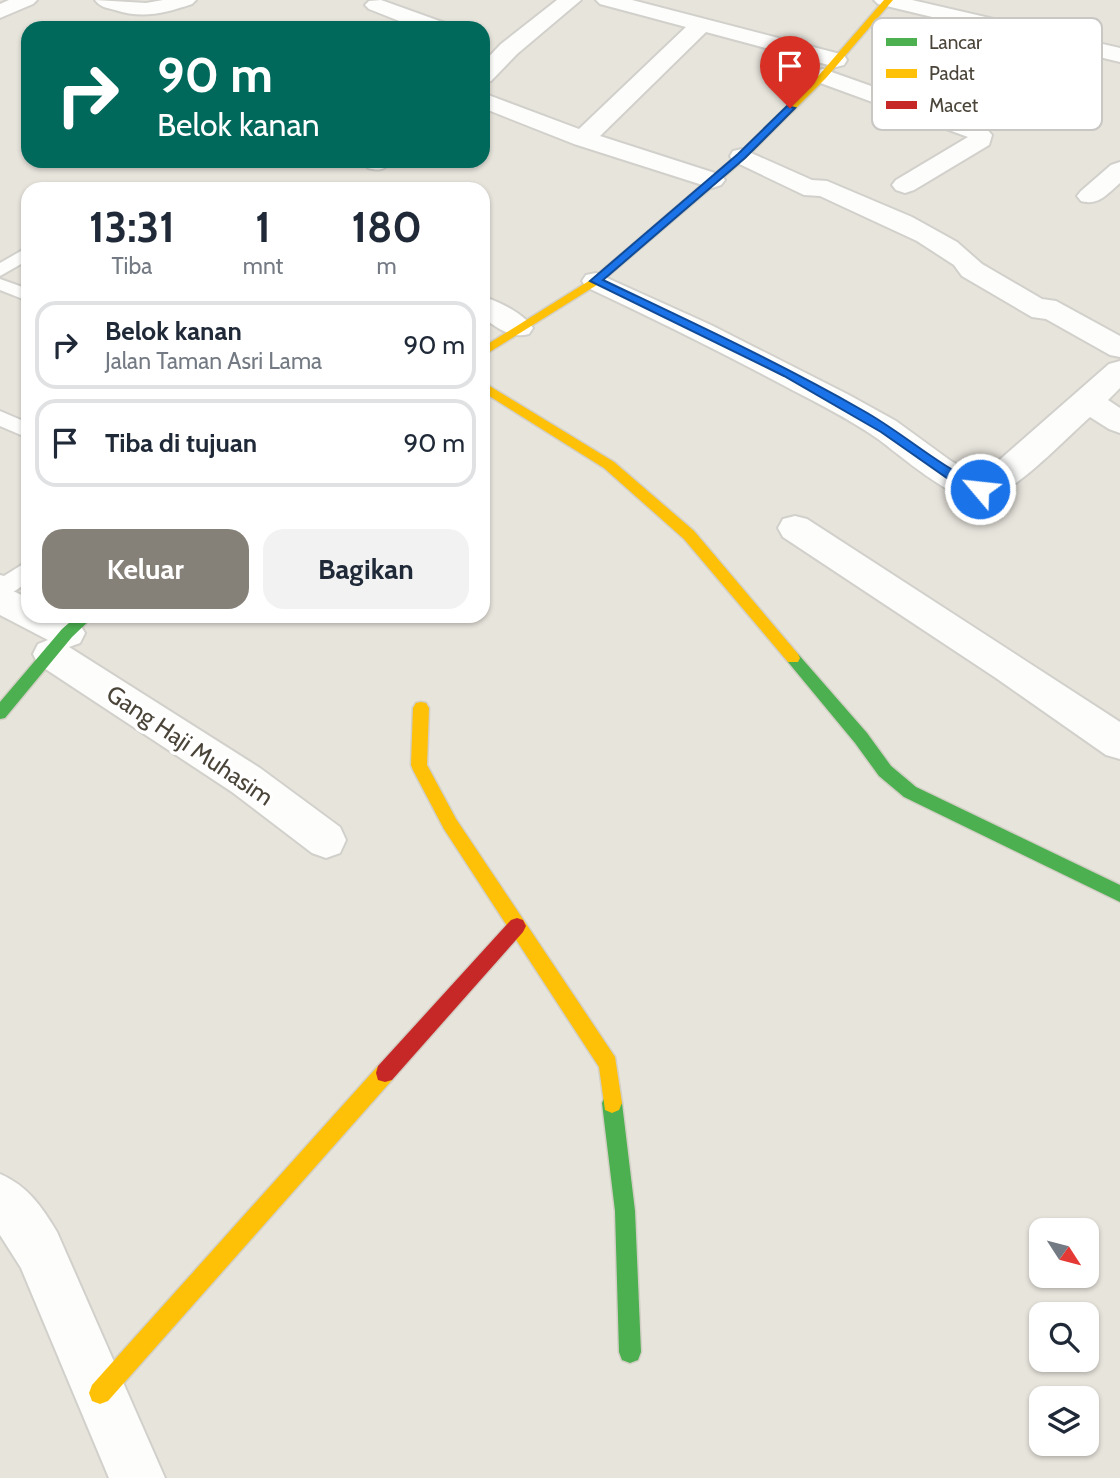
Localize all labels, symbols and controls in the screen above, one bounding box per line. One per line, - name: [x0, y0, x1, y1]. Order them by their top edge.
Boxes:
- legend: [872, 18, 1102, 130]
- text: Lancar: [929, 31, 982, 54]
- pin: [760, 36, 820, 108]
- text: 90 m: [157, 45, 273, 104]
- icon: arrive: [771, 47, 809, 85]
- icon: right: [42, 49, 133, 140]
- text: Padat: [929, 62, 975, 85]
- text: Macet: [929, 94, 979, 117]
- text: Belok kanan: [157, 105, 320, 144]
- text: 13:31: [89, 201, 175, 253]
- text: 1: [255, 201, 271, 253]
- text: 180: [351, 201, 422, 253]
- text: Tiba: [112, 252, 152, 280]
- text: mnt: [243, 252, 283, 280]
- text: m: [377, 252, 397, 280]
- text: Belok kanan: [105, 315, 242, 347]
- icon: right: [46, 326, 84, 364]
- text: 90 m: [403, 329, 465, 361]
- text: Jalan Taman Asri Lama: [105, 347, 322, 375]
- icon: arrive: [46, 424, 84, 462]
- text: Tiba di tujuan: [105, 427, 257, 459]
- text: 90 m: [403, 427, 465, 459]
- position arrow: [943, 452, 1017, 526]
- button: Keluar: [42, 529, 249, 609]
- button: Bagikan: [263, 529, 469, 609]
- street label: Gang Haji Muhasim: [101, 679, 279, 811]
- north arrow: [1029, 1218, 1099, 1288]
- map controls: [1029, 1218, 1099, 1456]
- button: search: [1029, 1302, 1099, 1372]
- button: layers: [1029, 1386, 1099, 1456]

